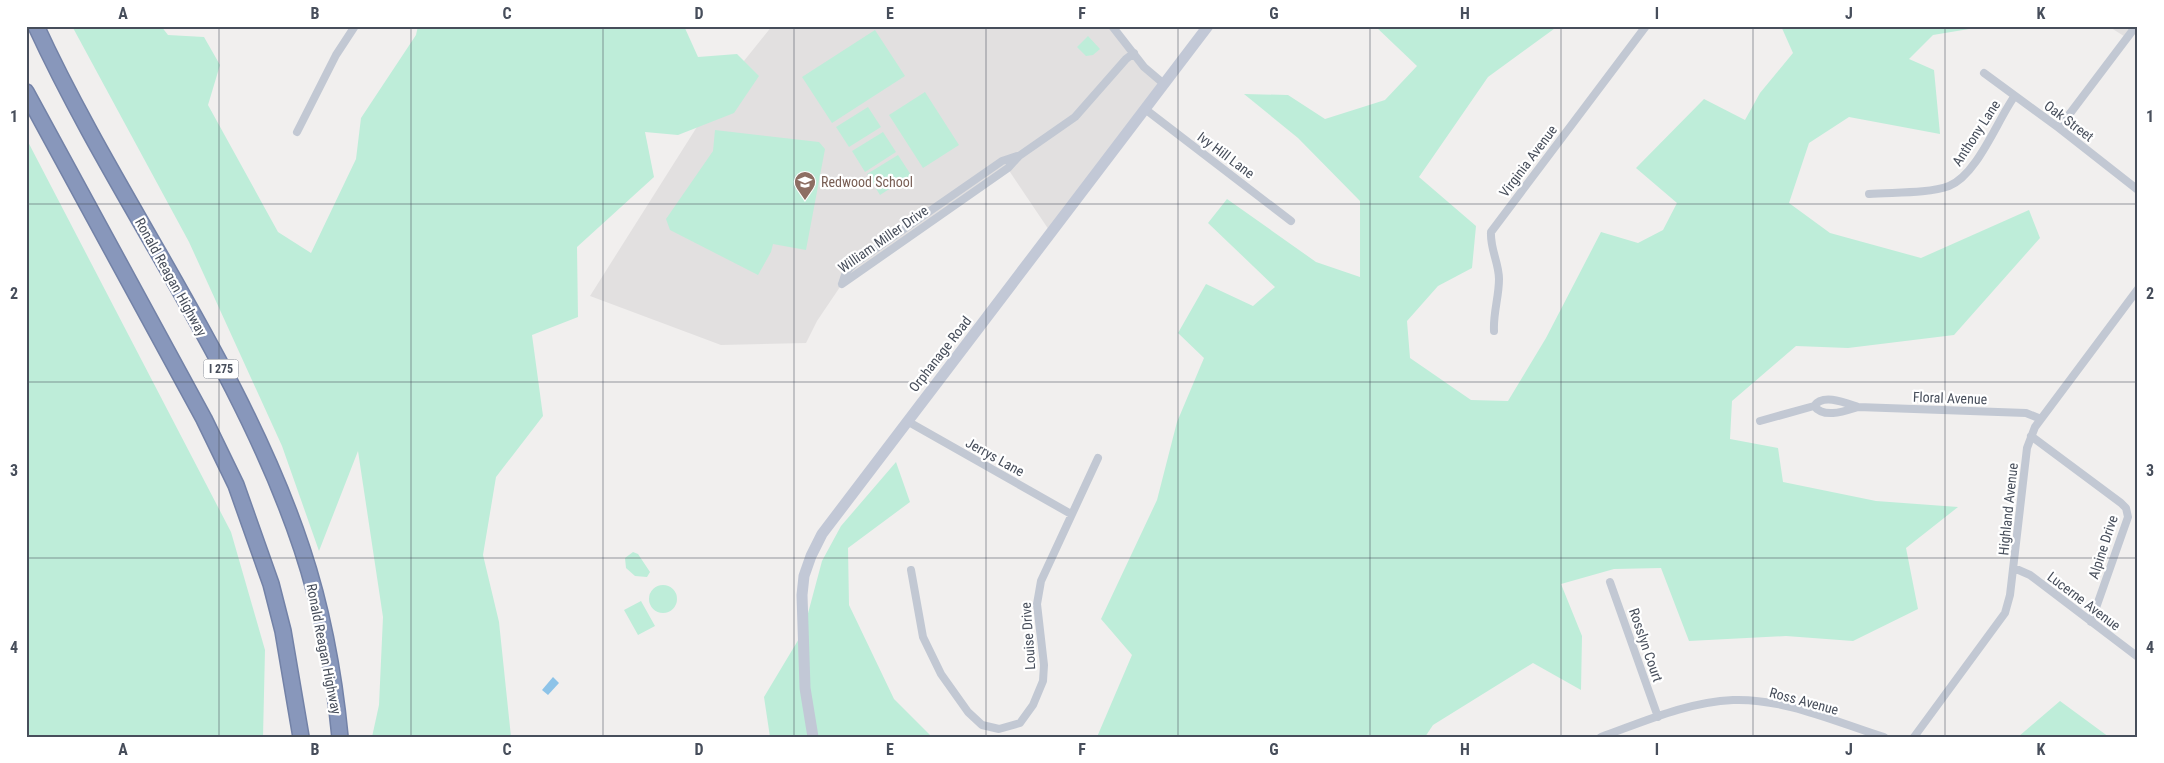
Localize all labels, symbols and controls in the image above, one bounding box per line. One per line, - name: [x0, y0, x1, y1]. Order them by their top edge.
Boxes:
- text: A: [118, 4, 128, 23]
- text: B: [311, 4, 320, 23]
- text: C: [502, 4, 512, 23]
- text: D: [694, 4, 704, 23]
- text: E: [886, 4, 894, 23]
- text: F: [1078, 4, 1086, 23]
- text: G: [1269, 4, 1279, 23]
- text: H: [1460, 4, 1470, 23]
- text: I: [1655, 4, 1659, 23]
- text: J: [1845, 4, 1853, 23]
- text: K: [2037, 4, 2046, 23]
- street label: Anthony Lane: [1949, 97, 2003, 169]
- street label: Oak Street: [2041, 97, 2097, 145]
- text: 1: [10, 107, 18, 126]
- text: 1: [2146, 107, 2154, 126]
- street label: Virginia Avenue: [1496, 122, 1560, 200]
- street label: Ivy Hill Lane: [1195, 129, 1258, 182]
- school or university icon: Redwood School: [793, 170, 817, 201]
- place label: Redwood School: [821, 174, 913, 190]
- street label: William Miller Drive: [835, 202, 931, 276]
- street label: Ronald Reagan Highway: [132, 215, 210, 339]
- text: 2: [10, 284, 18, 303]
- text: 2: [2146, 284, 2154, 303]
- street label: Orphanage Road: [906, 313, 974, 395]
- road number: I 275: [204, 359, 238, 378]
- street label: Floral Avenue: [1913, 389, 1988, 407]
- street label: Jerrys Lane: [963, 434, 1027, 480]
- text: 3: [10, 461, 18, 480]
- text: 3: [2146, 461, 2154, 480]
- street label: Highland Avenue: [1995, 462, 2021, 556]
- street label: Alpine Drive: [2085, 513, 2121, 581]
- street label: Lucerne Avenue: [2044, 568, 2124, 634]
- street label: Ronald Reagan Highway: [303, 582, 345, 716]
- street label: Louise Drive: [1018, 601, 1038, 670]
- street label: Rosslyn Court: [1626, 606, 1666, 684]
- text: 4: [10, 638, 18, 657]
- text: 4: [2146, 638, 2154, 657]
- street label: Ross Avenue: [1768, 684, 1841, 718]
- text: A: [118, 740, 128, 759]
- text: B: [311, 740, 320, 759]
- text: C: [502, 740, 512, 759]
- text: D: [694, 740, 704, 759]
- text: E: [886, 740, 894, 759]
- text: F: [1078, 740, 1086, 759]
- text: G: [1269, 740, 1279, 759]
- text: H: [1460, 740, 1470, 759]
- text: I: [1655, 740, 1659, 759]
- text: J: [1845, 740, 1853, 759]
- text: K: [2037, 740, 2046, 759]

